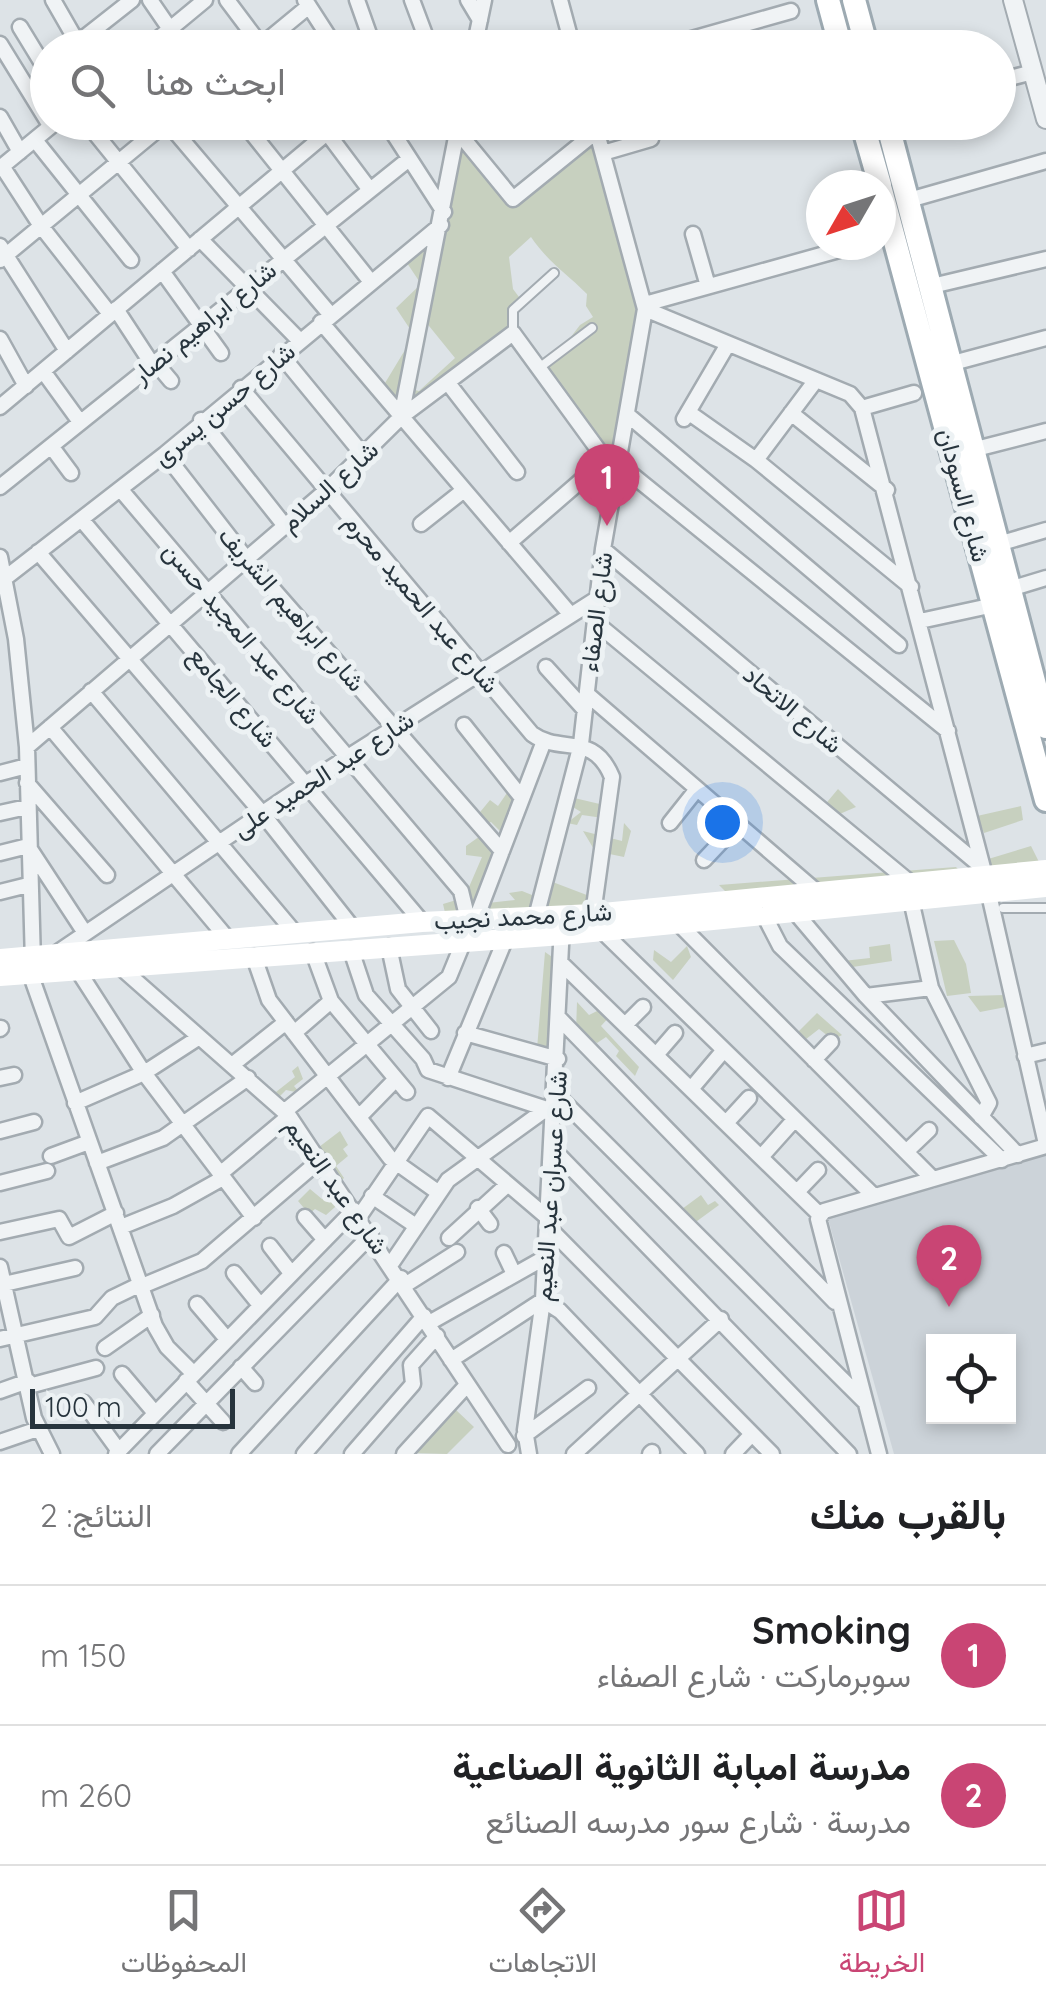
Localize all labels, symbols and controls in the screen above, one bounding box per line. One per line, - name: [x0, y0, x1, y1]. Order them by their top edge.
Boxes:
- search box: [30, 30, 1016, 140]
- text: ابحث هنا: [145, 57, 286, 105]
- icon: search: [65, 58, 120, 113]
- north arrow: [806, 170, 896, 260]
- street label: شارع ابراهيم نصار: [124, 254, 283, 391]
- street label: شارع حسن يسرى: [146, 335, 302, 474]
- street label: شارع السودان: [930, 425, 997, 566]
- street label: شارع السلام: [273, 434, 385, 539]
- pin: 1: [574, 444, 640, 526]
- street label: شارع عبد الحميد محرم: [337, 506, 507, 700]
- street label: شارع ابراهيم الشريف: [211, 520, 372, 699]
- street label: شارع عبد المجيد حسن: [156, 535, 328, 731]
- street label: شارع الصفاء: [573, 550, 620, 674]
- street label: شارع الجامع: [180, 640, 284, 755]
- street label: شارع الاتحاد: [736, 658, 849, 761]
- street label: شارع عبد الحميد على: [226, 703, 420, 845]
- your location: [697, 797, 748, 848]
- street label: شارع محمد نجيب: [433, 895, 613, 938]
- street label: شارع عسران عبد النعيم: [526, 1070, 575, 1303]
- street label: شارع عبد النعيم: [277, 1111, 396, 1261]
- pin: 2: [916, 1224, 982, 1307]
- map controls: [926, 1334, 1016, 1424]
- button: locate: [926, 1334, 1016, 1424]
- scale bar: [30, 1384, 235, 1428]
- text: 100 m: [45, 1389, 122, 1424]
- text: بالقرب منك: [810, 1487, 1006, 1540]
- text: النتائج: 2: [40, 1495, 152, 1535]
- text: Smoking: [752, 1606, 911, 1654]
- text: 150 m: [40, 1635, 126, 1675]
- text: 1: [967, 1635, 980, 1675]
- text: سوبرماركت · شارع الصفاء: [597, 1655, 911, 1695]
- text: مدرسة امبابة الثانوية الصناعية: [452, 1742, 911, 1790]
- text: 260 m: [40, 1775, 132, 1815]
- text: 2: [964, 1775, 983, 1815]
- text: مدرسة · شارع سور مدرسه الصنائع: [485, 1801, 911, 1841]
- tab: المحفوظات: [121, 1883, 247, 1987]
- tab: الاتجاهات: [488, 1883, 597, 1987]
- tab: الخريطة: [839, 1883, 925, 1987]

